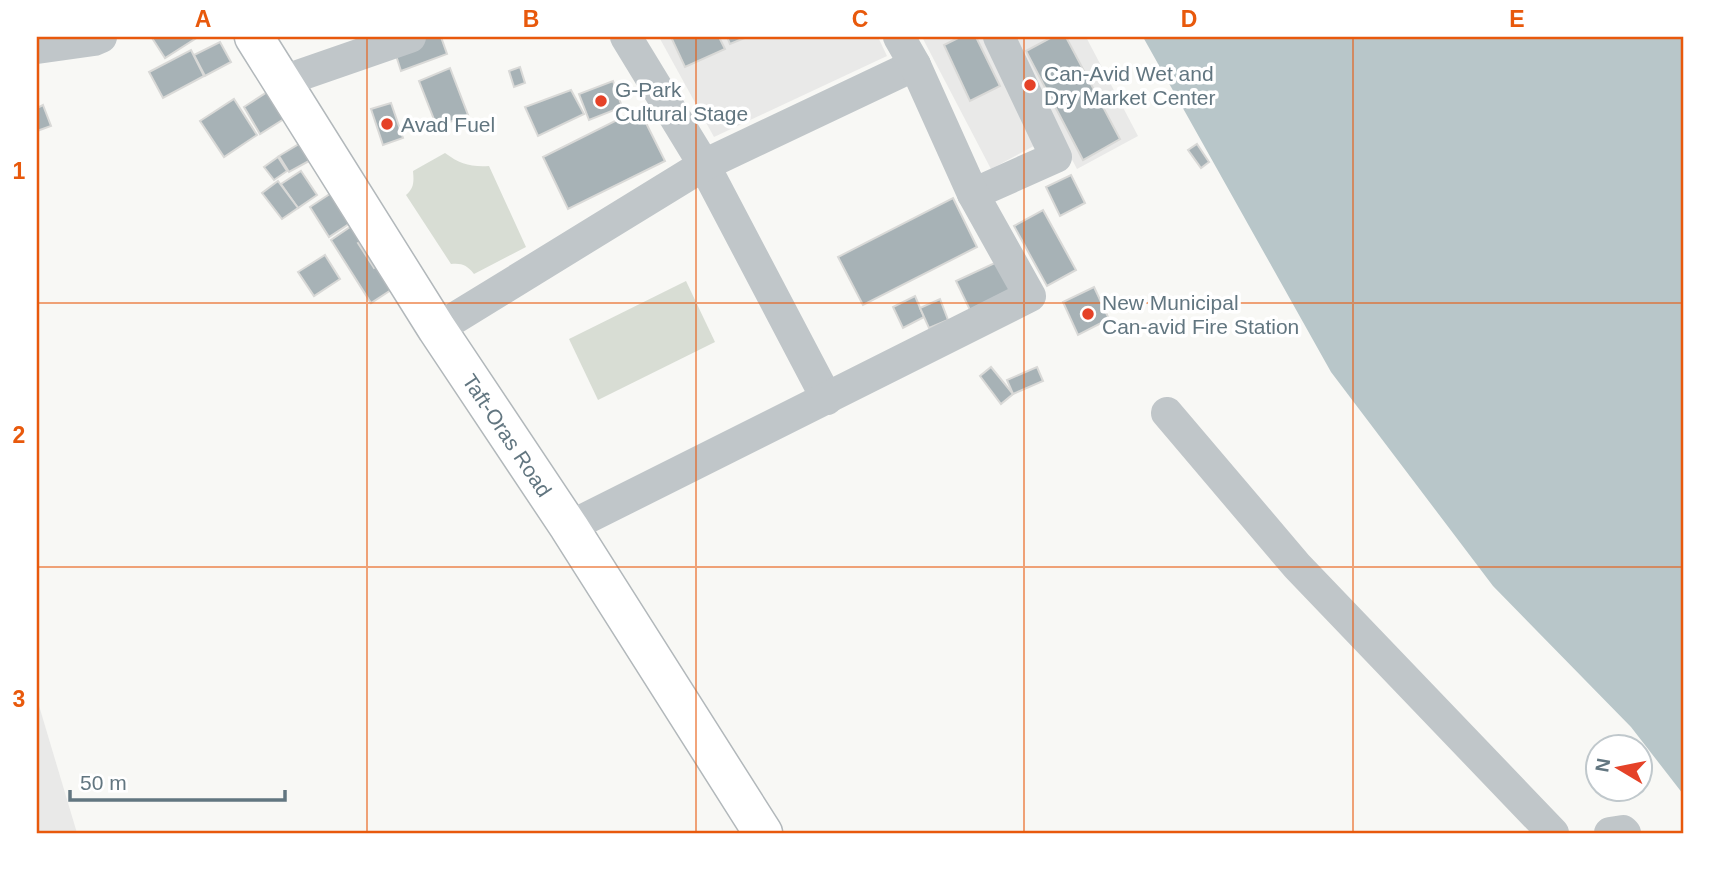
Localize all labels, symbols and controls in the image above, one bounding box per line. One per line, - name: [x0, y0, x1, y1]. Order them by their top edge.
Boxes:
- text: A: [195, 6, 211, 32]
- text: B: [523, 6, 539, 32]
- text: C: [852, 6, 868, 32]
- text: D: [1181, 6, 1197, 32]
- text: E: [1509, 6, 1525, 32]
- place label: Can-Avid Wet and Dry Market Center: [1044, 62, 1216, 109]
- marker: Can-Avid Wet and Dry Market Center: [1022, 77, 1038, 93]
- place label: G-Park Cultural Stage: [615, 78, 748, 125]
- marker: G-Park Cultural Stage: [593, 93, 609, 109]
- place label: Avad Fuel: [401, 113, 495, 136]
- marker: Avad Fuel: [379, 116, 395, 132]
- text: 1: [13, 158, 26, 184]
- place label: New Municipal Can-avid Fire Station: [1102, 291, 1299, 338]
- marker: New Municipal Can-avid Fire Station: [1080, 306, 1096, 322]
- street label: Taft-Oras Road: [459, 369, 557, 501]
- text: 2: [13, 422, 25, 448]
- text: 3: [13, 686, 25, 712]
- north arrow: [1584, 734, 1654, 804]
- text: N: [1591, 757, 1614, 774]
- scale bar: [70, 758, 285, 802]
- text: 50 m: [80, 771, 127, 794]

